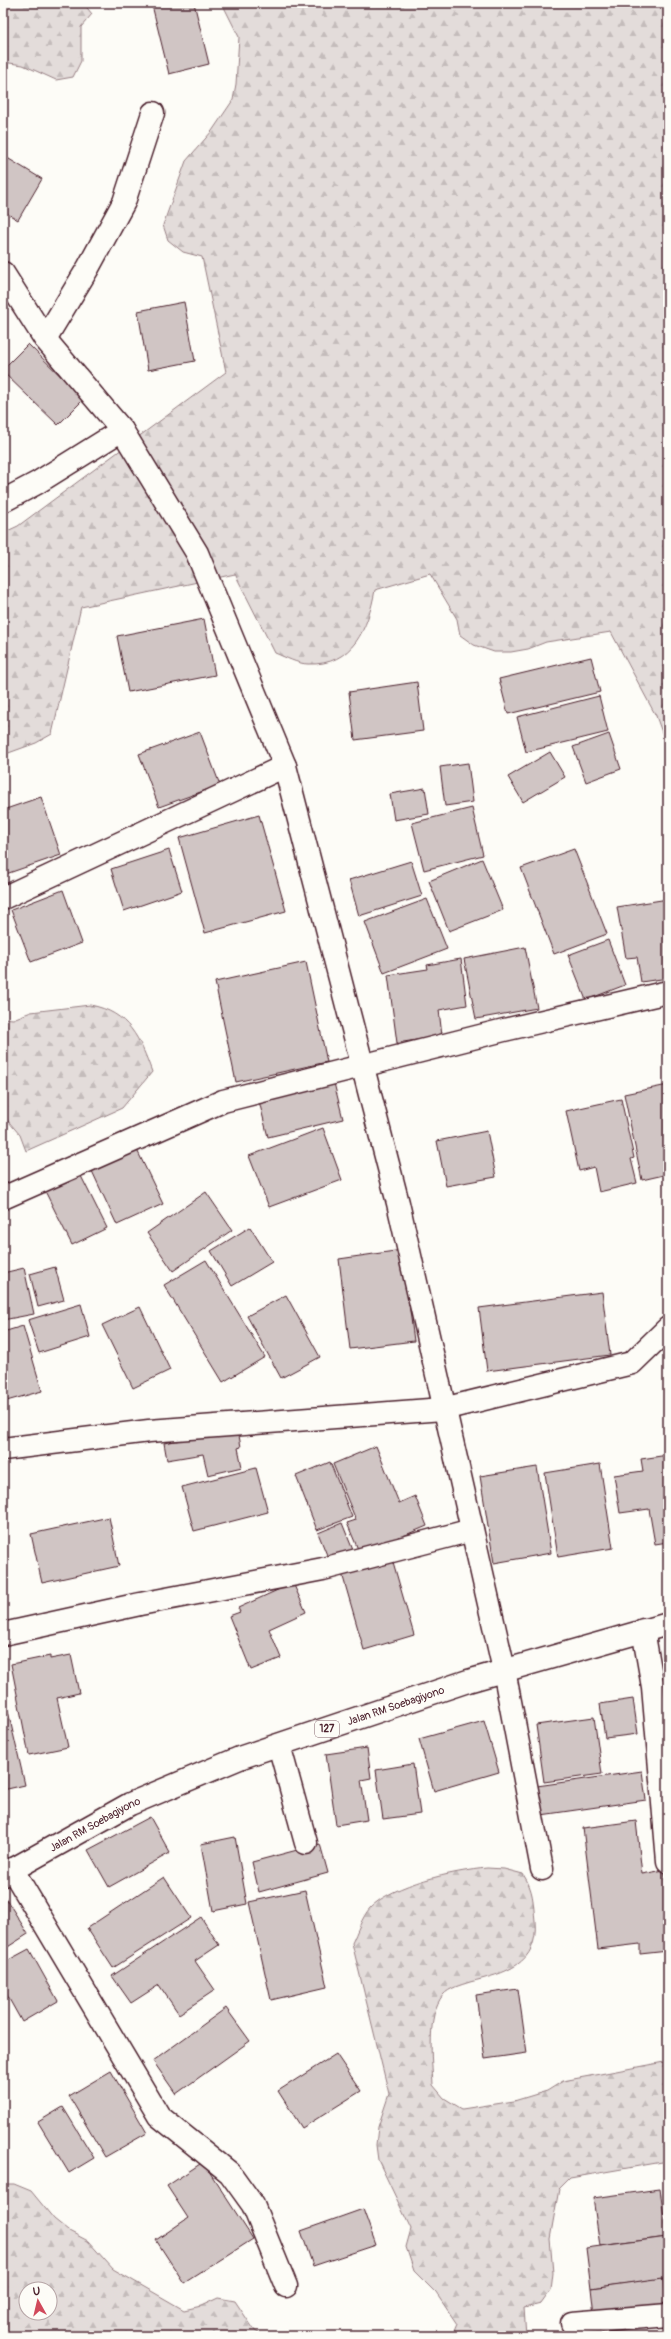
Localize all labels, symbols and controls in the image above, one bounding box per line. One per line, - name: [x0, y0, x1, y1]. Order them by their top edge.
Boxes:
- street label: Jalan RM Soebagiyono: [345, 1683, 446, 1728]
- road number: 127: [315, 1721, 339, 1737]
- street label: Jalan RM Soebagiyono: [47, 1794, 142, 1854]
- north arrow: [18, 2281, 58, 2321]
- text: U: [32, 2285, 41, 2299]

